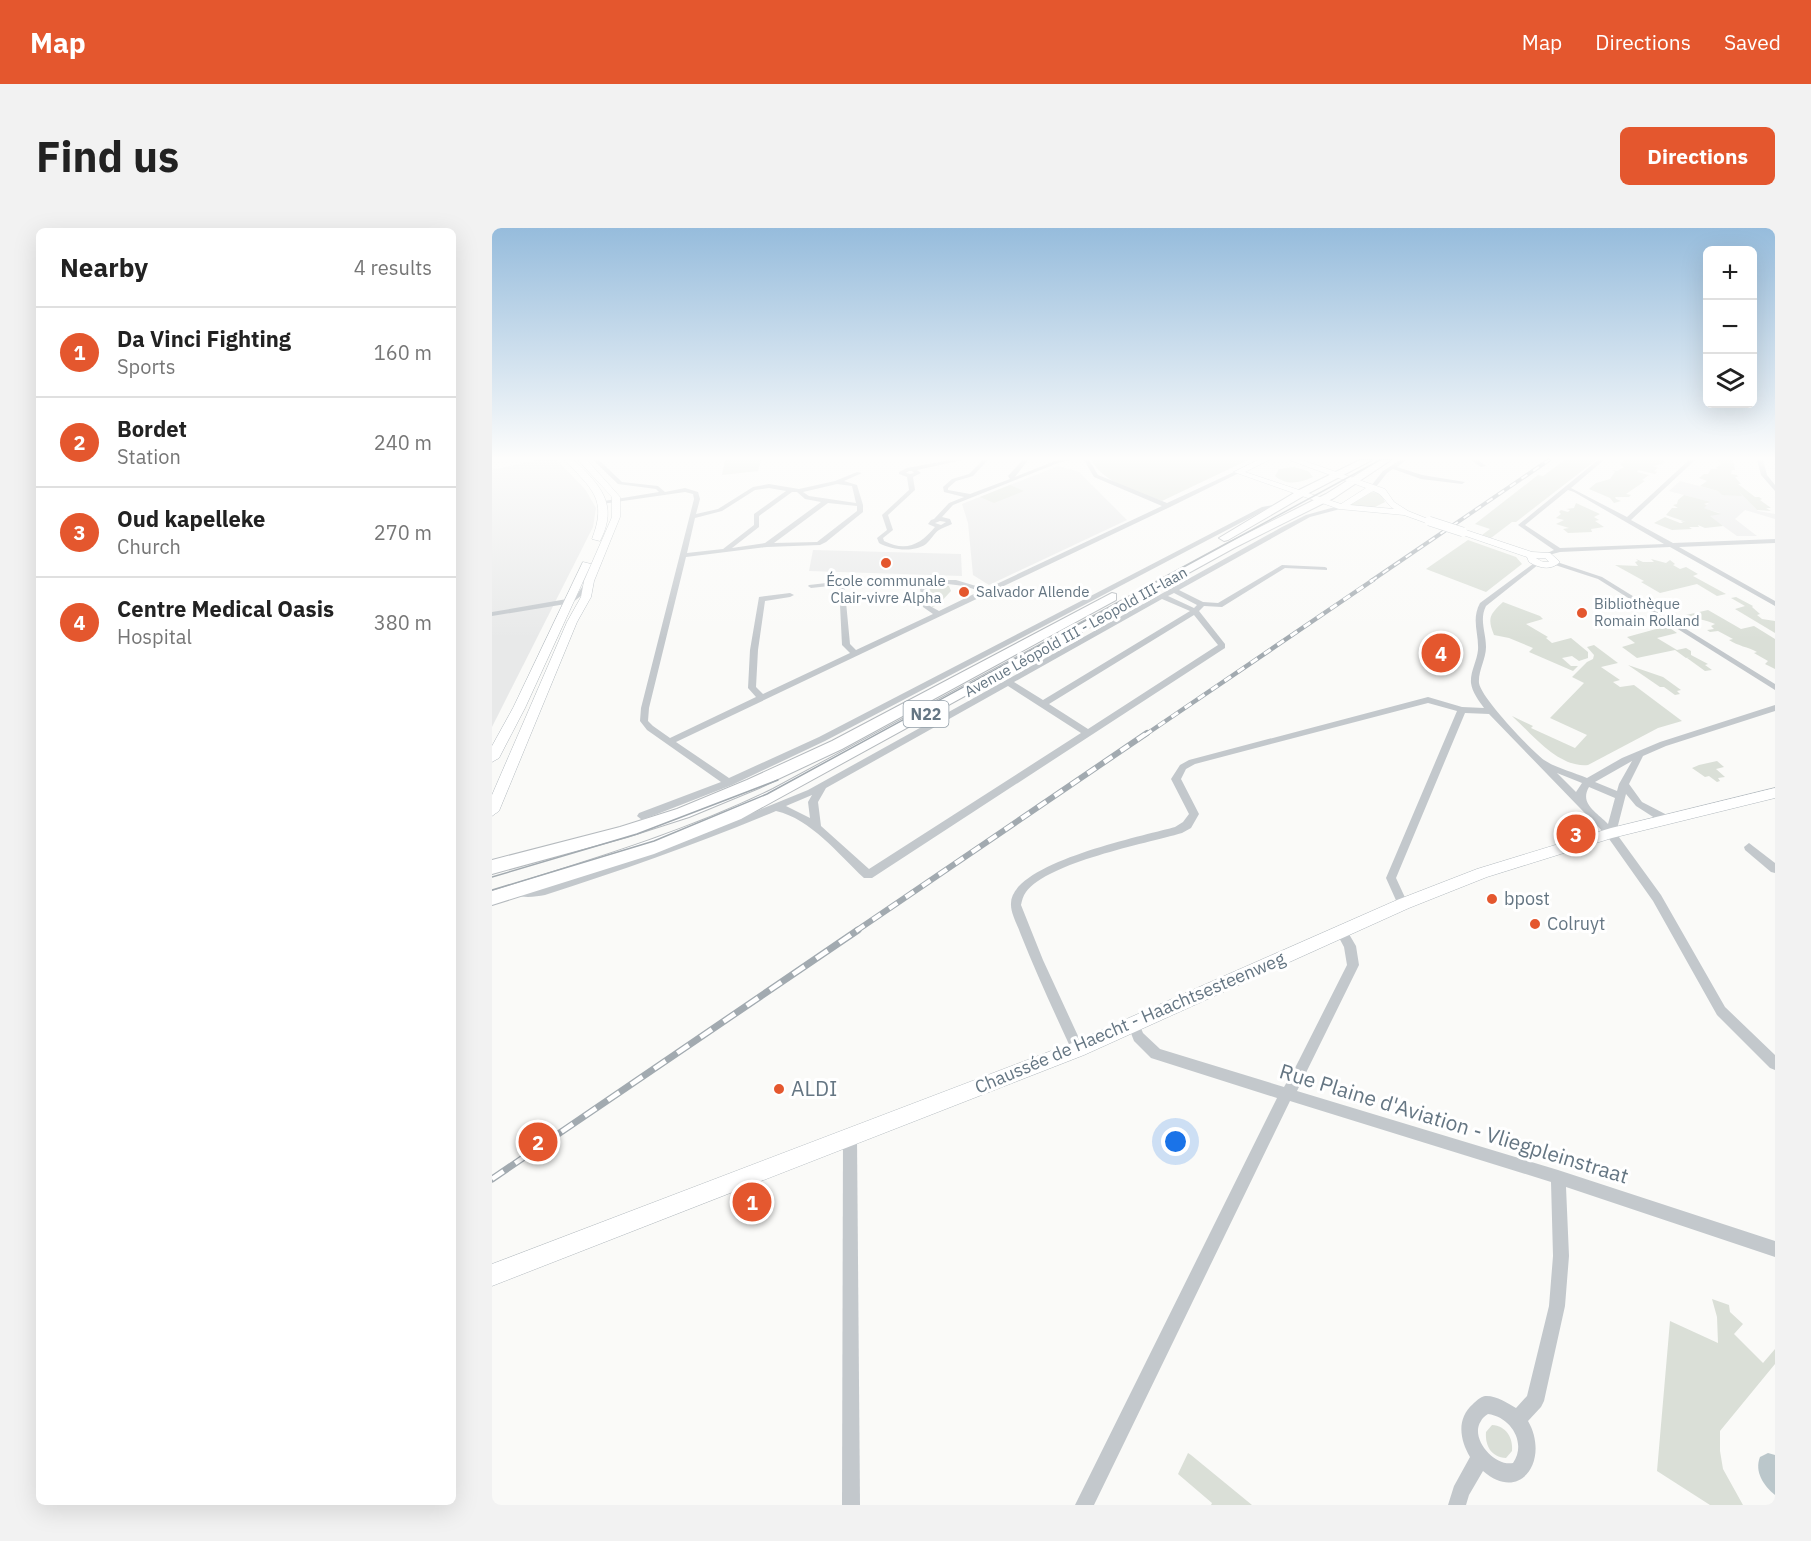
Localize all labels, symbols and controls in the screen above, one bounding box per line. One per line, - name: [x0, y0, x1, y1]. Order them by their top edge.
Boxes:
- text: Map: [30, 24, 86, 61]
- text: Map: [1522, 28, 1562, 56]
- text: Directions: [1595, 28, 1691, 56]
- text: Saved: [1724, 28, 1781, 56]
- button: Directions: [1620, 127, 1775, 185]
- text: Find us: [36, 129, 179, 184]
- map controls: [1703, 246, 1757, 408]
- button: +: [1703, 246, 1757, 300]
- text: Nearby: [60, 250, 148, 284]
- text: 4 results: [354, 254, 432, 281]
- button: −: [1703, 300, 1757, 354]
- text: Da Vinci Fighting: [117, 324, 291, 353]
- text: 1: [74, 339, 86, 366]
- text: 160 m: [374, 339, 432, 366]
- text: Sports: [117, 353, 176, 380]
- button: layers: [1703, 354, 1757, 408]
- text: Bordet: [117, 414, 187, 443]
- text: 2: [74, 429, 86, 456]
- text: 240 m: [374, 429, 432, 456]
- text: Station: [117, 443, 181, 470]
- text: Oud kapelleke: [117, 504, 265, 533]
- text: 3: [74, 519, 86, 546]
- text: 270 m: [374, 519, 432, 546]
- text: Church: [117, 533, 181, 560]
- marker: École communale Clair-vivre Alpha: [879, 556, 893, 570]
- street label: Avenue Léopold III - Leopold III-laan: [961, 562, 1190, 701]
- place label: École communale Clair-vivre Alpha: [826, 571, 946, 607]
- place label: Salvador Allende: [976, 582, 1089, 601]
- marker: Salvador Allende: [957, 585, 971, 599]
- text: Centre Medical Oasis: [117, 594, 334, 623]
- place label: Bibliothèque Romain Rolland: [1594, 594, 1700, 630]
- marker: Bibliothèque Romain Rolland: [1575, 606, 1589, 620]
- text: 4: [74, 609, 86, 636]
- text: 380 m: [374, 609, 432, 636]
- text: Hospital: [117, 623, 192, 650]
- pin: 4: [1422, 630, 1460, 676]
- road number: N22: [904, 701, 948, 727]
- pin: 3: [1556, 812, 1596, 856]
- place label: bpost: [1504, 887, 1550, 910]
- marker: bpost: [1485, 892, 1499, 906]
- place label: Colruyt: [1547, 912, 1605, 935]
- marker: Colruyt: [1528, 917, 1542, 931]
- street label: Chaussée de Haecht - Haachtsesteenweg: [971, 946, 1289, 1099]
- street label: Rue Plaine d'Aviation - Vliegpleinstraat: [1276, 1056, 1632, 1190]
- place label: ALDI: [791, 1074, 837, 1102]
- marker: ALDI: [772, 1082, 786, 1096]
- pin: 2: [518, 1120, 558, 1164]
- your location: [1161, 1127, 1190, 1156]
- pin: 1: [732, 1180, 772, 1224]

